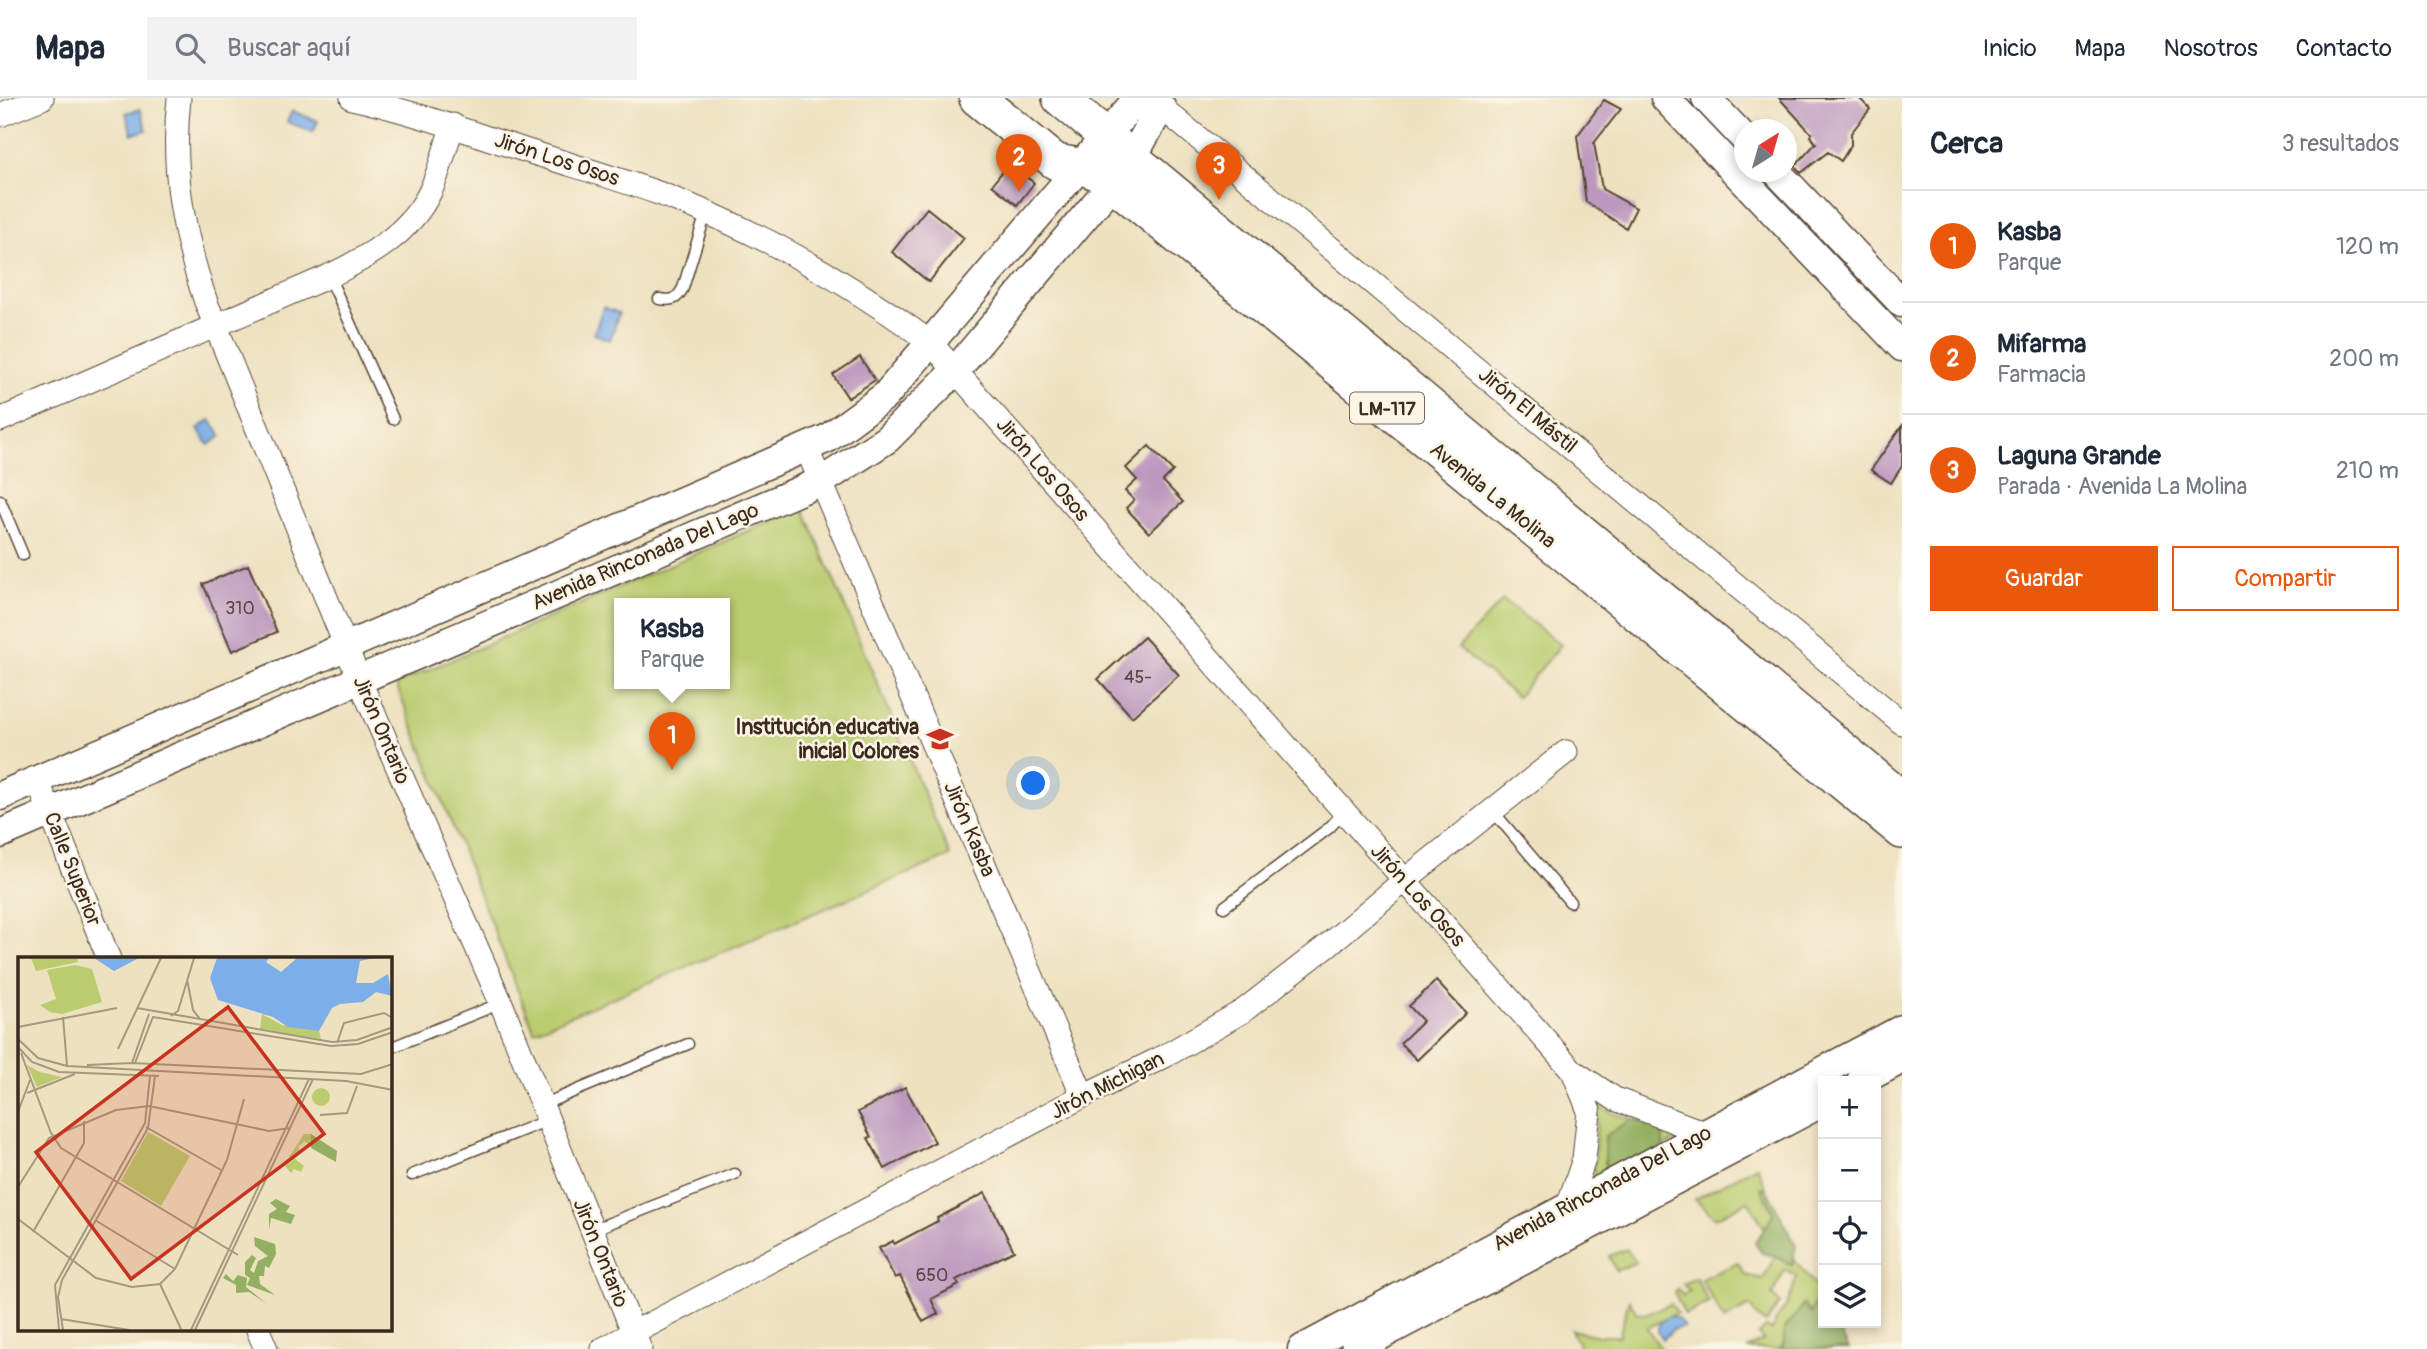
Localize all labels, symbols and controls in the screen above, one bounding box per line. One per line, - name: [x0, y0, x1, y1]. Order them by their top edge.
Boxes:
- search box: [147, 17, 637, 80]
- text: Mapa: [35, 28, 105, 69]
- icon: search: [171, 29, 209, 67]
- text: Buscar aquí: [227, 32, 351, 64]
- text: Inicio: [1983, 34, 2037, 63]
- text: Mapa: [2075, 34, 2126, 63]
- text: Nosotros: [2164, 34, 2258, 63]
- text: Contacto: [2296, 34, 2392, 63]
- north arrow: [1734, 119, 1797, 182]
- text: Cerca: [1930, 125, 2003, 162]
- street label: Jirón Los Osos: [491, 127, 623, 193]
- text: 3 resultados: [2282, 129, 2399, 158]
- pin: 2: [996, 134, 1042, 192]
- pin: 3: [1196, 142, 1242, 200]
- text: Kasba: [1997, 216, 2061, 248]
- text: 1: [1949, 232, 1958, 261]
- text: 120 m: [2336, 232, 2399, 261]
- text: Parque: [1997, 248, 2061, 277]
- text: Mifarma: [1997, 328, 2086, 360]
- text: 2: [1947, 344, 1959, 373]
- text: 200 m: [2329, 344, 2399, 373]
- text: Farmacia: [1997, 360, 2086, 389]
- street label: Jirón El Mástil: [1473, 361, 1583, 460]
- road number: LM-117: [1350, 392, 1424, 424]
- street label: Jirón Los Osos: [990, 412, 1096, 528]
- street label: Avenida La Molina: [1424, 436, 1561, 555]
- text: Laguna Grande: [1997, 440, 2161, 472]
- text: 3: [1947, 456, 1959, 485]
- text: 210 m: [2336, 456, 2399, 485]
- text: Parada · Avenida La Molina: [1997, 472, 2247, 501]
- street label: Avenida Rinconada Del Lago: [528, 496, 763, 617]
- button: Guardar: [1930, 546, 2158, 611]
- button: Compartir: [2172, 546, 2399, 611]
- house number: 310: [225, 597, 255, 620]
- popup: [614, 598, 730, 689]
- text: Kasba: [640, 613, 704, 645]
- text: Parque: [640, 645, 704, 674]
- house number: 45-: [1124, 666, 1152, 689]
- street label: Jirón Ontario: [347, 672, 416, 788]
- pin: 1: [649, 712, 695, 770]
- place label: Institución educativa inicial Colores: [736, 714, 920, 765]
- school or university icon: Institución educativa inicial Colores: [925, 724, 955, 754]
- your location: [1016, 766, 1050, 800]
- street label: Jirón Kasba: [937, 777, 1002, 881]
- street label: Calle Superior: [37, 808, 108, 931]
- street label: Jirón Los Osos: [1364, 838, 1471, 953]
- inset map: [18, 957, 392, 1332]
- street label: Jirón Michigan: [1046, 1045, 1169, 1126]
- map controls: [1818, 1076, 1881, 1328]
- button: +: [1818, 1076, 1881, 1139]
- street label: Avenida Rinconada Del Lago: [1488, 1119, 1716, 1258]
- button: −: [1818, 1139, 1881, 1202]
- street label: Jirón Ontario: [566, 1195, 635, 1312]
- button: locate: [1818, 1202, 1881, 1265]
- house number: 650: [916, 1264, 948, 1287]
- button: layers: [1818, 1265, 1881, 1328]

